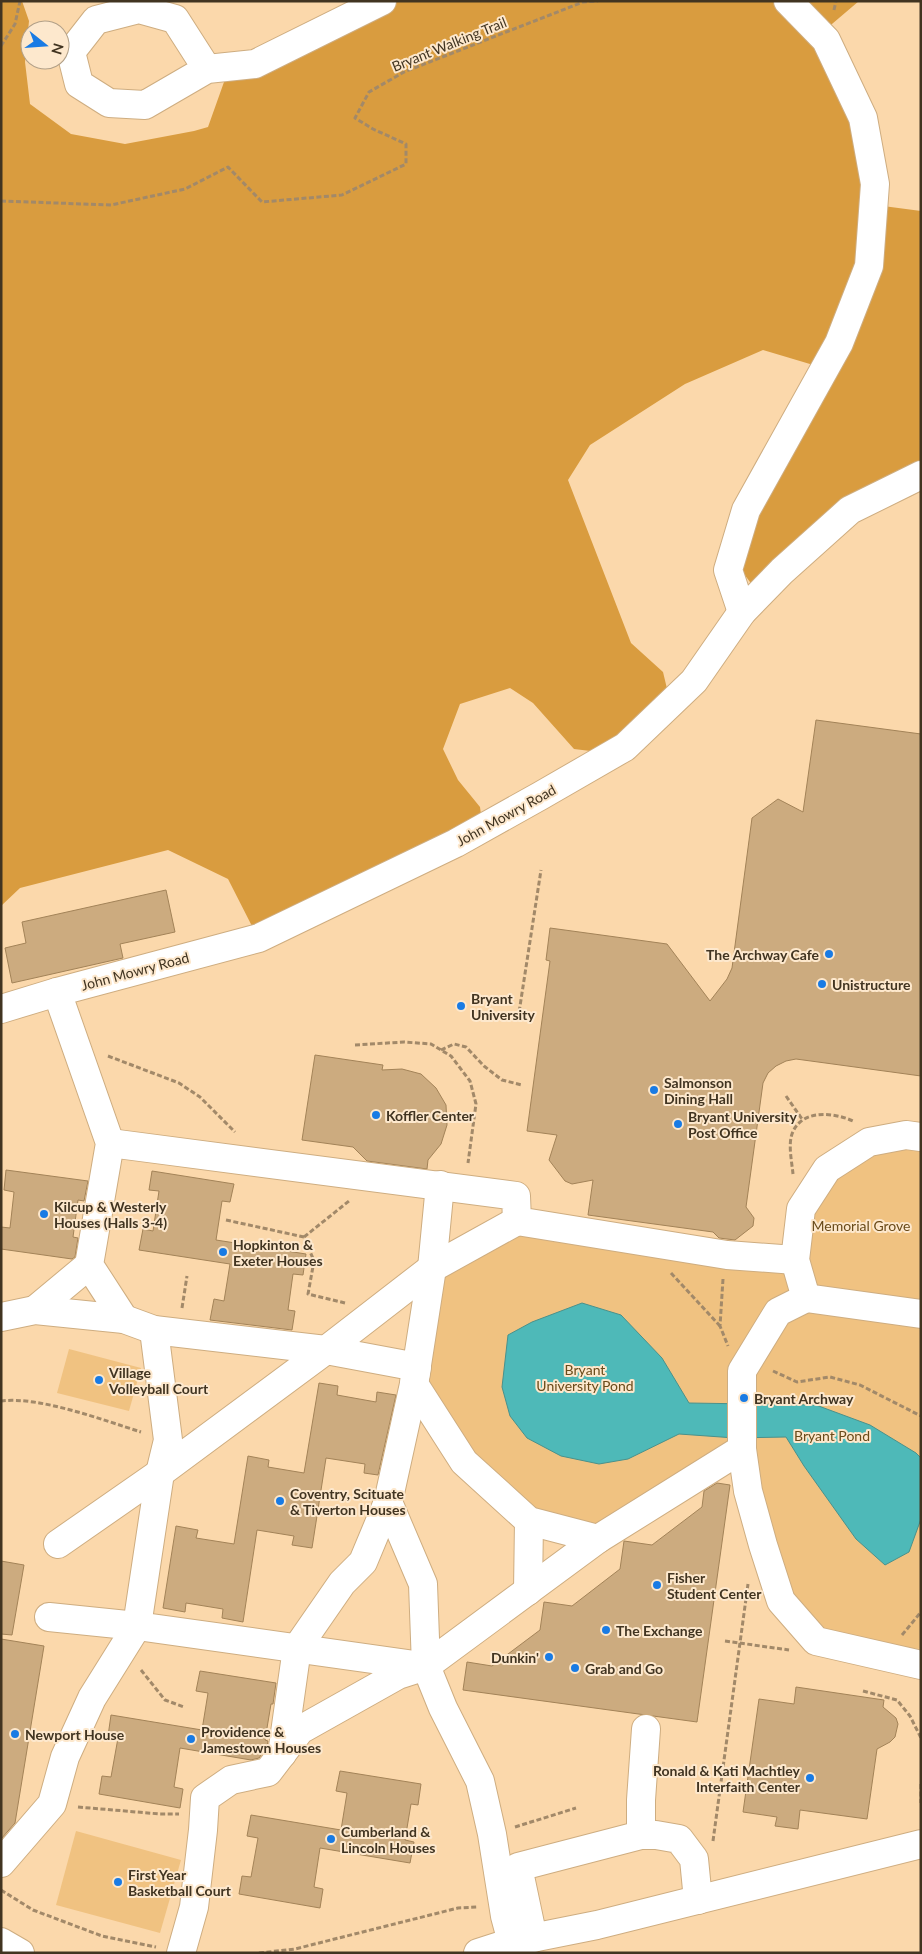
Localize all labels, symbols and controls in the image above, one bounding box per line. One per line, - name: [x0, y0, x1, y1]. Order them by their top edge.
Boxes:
- street label: Bryant Walking Trail: [389, 13, 509, 75]
- north arrow: [20, 20, 70, 70]
- text: N: [48, 41, 68, 57]
- street label: John Mowry Road: [453, 781, 559, 849]
- place label: The Archway Cafe: [706, 946, 820, 963]
- street label: John Mowry Road: [79, 948, 191, 994]
- marker: The Archway Cafe: [823, 948, 835, 960]
- place label: Unistructure: [832, 976, 911, 993]
- marker: Unistructure: [816, 978, 828, 990]
- place label: Bryant University: [471, 990, 535, 1023]
- marker: Bryant University: [455, 1000, 467, 1012]
- place label: Salmonson Dining Hall: [664, 1074, 733, 1107]
- marker: Salmonson Dining Hall: [648, 1084, 660, 1096]
- place label: Koffler Center: [386, 1107, 475, 1124]
- place label: Bryant University Post Office: [688, 1108, 797, 1141]
- marker: Koffler Center: [370, 1109, 382, 1121]
- marker: Bryant University Post Office: [672, 1118, 684, 1130]
- place label: Kilcup & Westerly Houses (Halls 3-4): [54, 1198, 167, 1231]
- marker: Kilcup & Westerly Houses (Halls 3-4): [38, 1208, 50, 1220]
- park label: Memorial Grove: [811, 1217, 911, 1234]
- place label: Hopkinton & Exeter Houses: [233, 1236, 323, 1269]
- marker: Hopkinton & Exeter Houses: [217, 1246, 229, 1258]
- park label: Bryant University Pond: [536, 1361, 634, 1394]
- place label: Village Volleyball Court: [108, 1364, 209, 1397]
- marker: Village Volleyball Court: [93, 1374, 105, 1386]
- place label: Bryant Archway: [754, 1390, 854, 1407]
- marker: Bryant Archway: [738, 1392, 750, 1404]
- park label: Bryant Pond: [794, 1427, 870, 1444]
- place label: Coventry, Scituate & Tiverton Houses: [290, 1485, 406, 1518]
- marker: Coventry, Scituate & Tiverton Houses: [274, 1495, 286, 1507]
- place label: Fisher Student Center: [667, 1569, 762, 1602]
- marker: Fisher Student Center: [651, 1579, 663, 1591]
- place label: The Exchange: [616, 1622, 703, 1639]
- marker: The Exchange: [600, 1624, 612, 1636]
- place label: Dunkin': [491, 1649, 539, 1666]
- marker: Dunkin': [543, 1651, 555, 1663]
- place label: Grab and Go: [585, 1660, 663, 1677]
- marker: Grab and Go: [569, 1662, 581, 1674]
- place label: Providence & Jamestown Houses: [201, 1723, 321, 1756]
- place label: Newport House: [25, 1726, 125, 1743]
- marker: Newport House: [9, 1728, 21, 1740]
- marker: Providence & Jamestown Houses: [185, 1733, 197, 1745]
- place label: Ronald & Kati Machtley Interfaith Center: [653, 1762, 801, 1795]
- marker: Ronald & Kati Machtley Interfaith Center: [804, 1772, 816, 1784]
- place label: Cumberland & Lincoln Houses: [341, 1823, 435, 1856]
- marker: Cumberland & Lincoln Houses: [325, 1833, 337, 1845]
- place label: First Year Basketball Court: [128, 1866, 232, 1899]
- marker: First Year Basketball Court: [112, 1876, 124, 1888]

